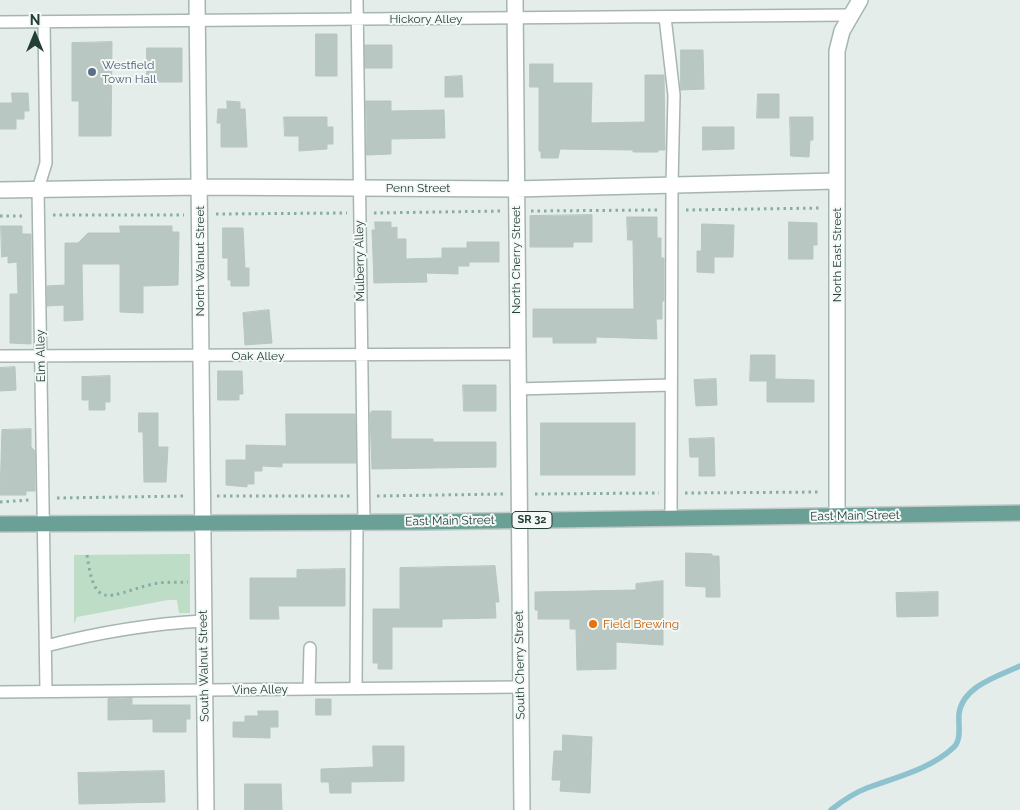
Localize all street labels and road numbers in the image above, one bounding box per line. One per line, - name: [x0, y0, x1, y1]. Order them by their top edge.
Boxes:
- street label: Hickory Alley: [389, 12, 463, 26]
- street label: Penn Street: [386, 181, 450, 195]
- street label: North Walnut Street: [193, 206, 207, 316]
- street label: North Cherry Street: [509, 206, 523, 314]
- street label: North East Street: [830, 208, 844, 302]
- street label: Mulberry Alley: [352, 220, 368, 302]
- street label: Elm Alley: [33, 330, 49, 382]
- street label: Oak Alley: [232, 349, 284, 363]
- street label: East Main Street: [810, 508, 900, 524]
- road number: SR 32: [512, 512, 552, 528]
- street label: East Main Street: [405, 513, 495, 529]
- street label: South Walnut Street: [196, 610, 212, 722]
- street label: South Cherry Street: [512, 610, 528, 720]
- street label: Vine Alley: [232, 682, 288, 698]

